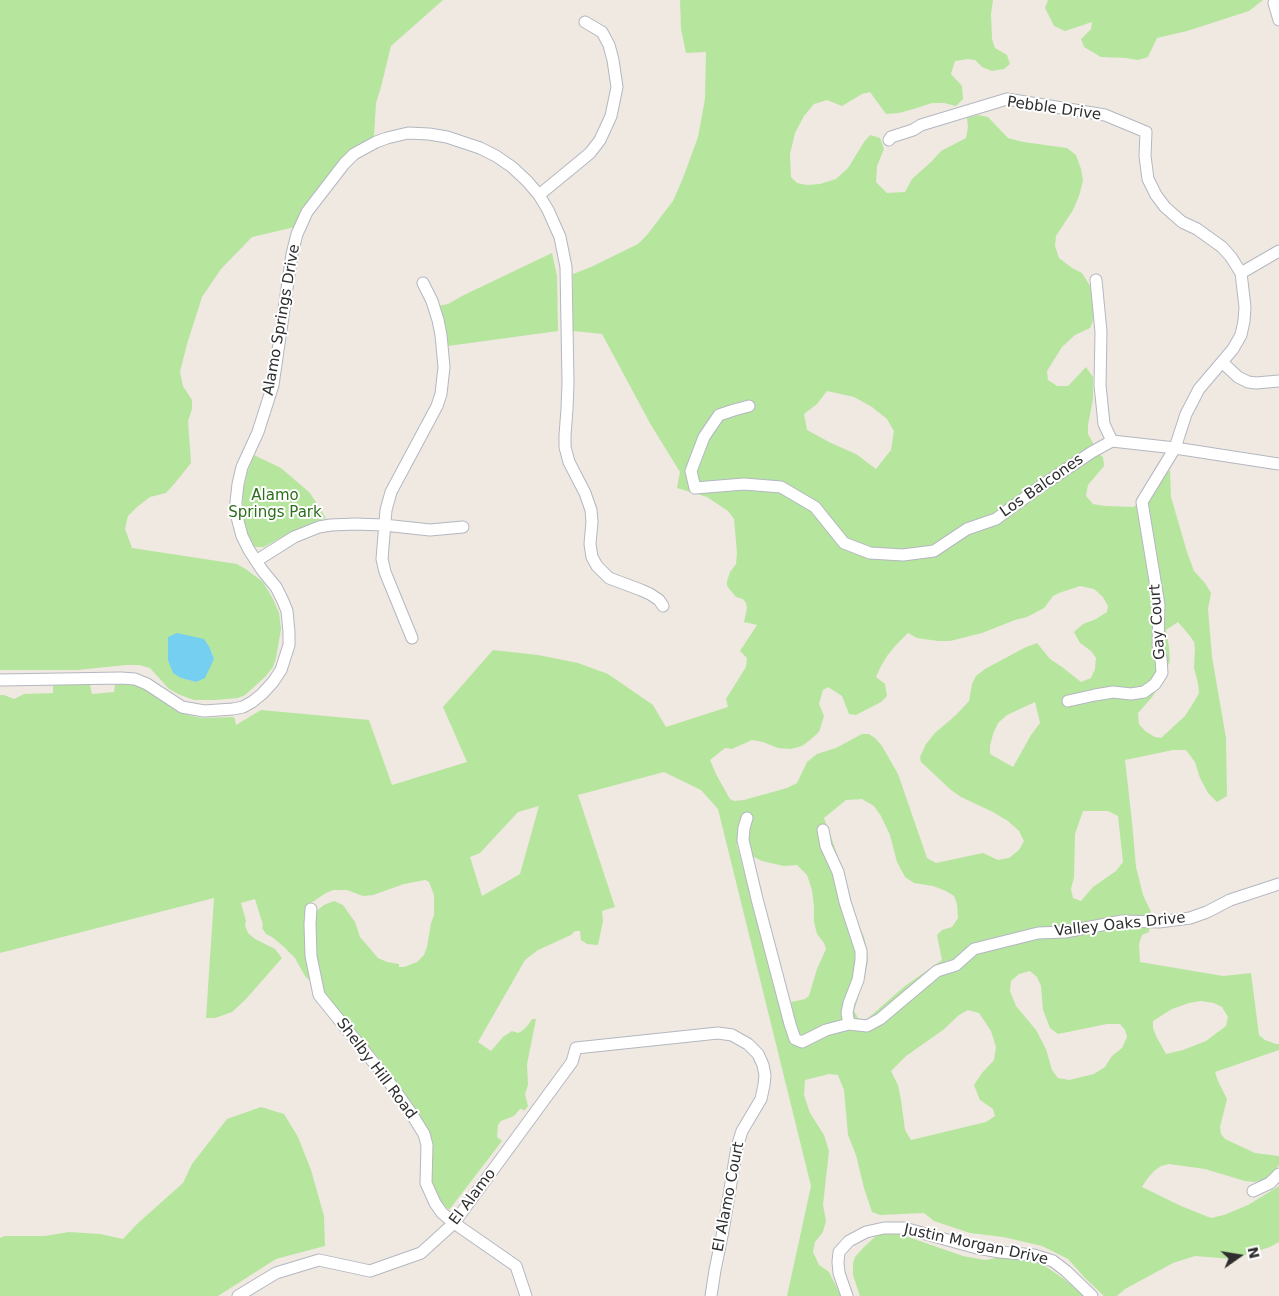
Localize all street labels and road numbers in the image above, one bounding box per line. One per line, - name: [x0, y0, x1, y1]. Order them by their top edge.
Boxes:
- street label: Pebble Drive: [1006, 93, 1102, 125]
- street label: Alamo Springs Drive: [260, 243, 304, 397]
- street label: Los Balcones: [997, 451, 1087, 521]
- street label: Gay Court: [1146, 584, 1170, 660]
- street label: Valley Oaks Drive: [1054, 909, 1186, 941]
- street label: Shelby Hill Road: [332, 1015, 420, 1123]
- street label: El Alamo Court: [709, 1140, 749, 1254]
- street label: El Alamo: [446, 1165, 500, 1229]
- street label: Justin Morgan Drive: [902, 1221, 1050, 1269]

